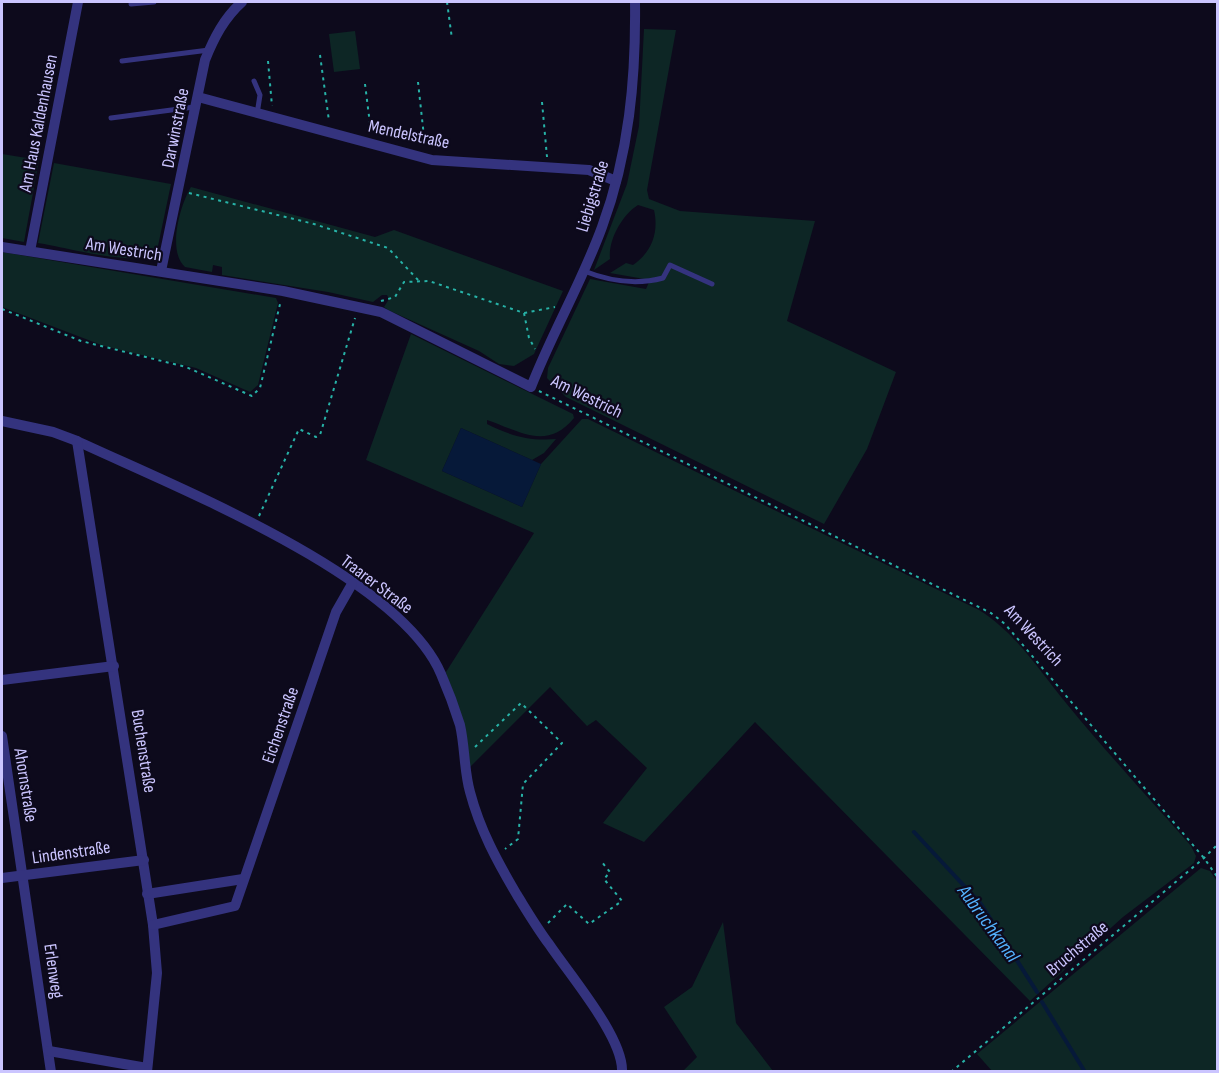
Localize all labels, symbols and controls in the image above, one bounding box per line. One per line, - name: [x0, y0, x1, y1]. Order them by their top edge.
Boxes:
- street label: Am Haus Kaldenhausen: [15, 53, 62, 195]
- street label: Darwinstraße: [157, 86, 194, 170]
- street label: Mendelstraße: [366, 116, 451, 153]
- street label: Liebigstraße: [572, 158, 613, 235]
- street label: Am Westrich: [84, 233, 163, 266]
- street label: Am Westrich: [547, 370, 626, 423]
- street label: Traarer Straße: [337, 551, 417, 618]
- street label: Am Westrich: [999, 599, 1067, 670]
- street label: Eichenstraße: [258, 684, 303, 766]
- street label: Buchenstraße: [127, 708, 160, 794]
- street label: Ahornstraße: [9, 746, 42, 824]
- street label: Lindenstraße: [31, 837, 112, 868]
- water label: Aubruchkanal: [951, 879, 1025, 968]
- street label: Bruchstraße: [1042, 917, 1112, 980]
- street label: Erlenweg: [39, 942, 68, 1000]

